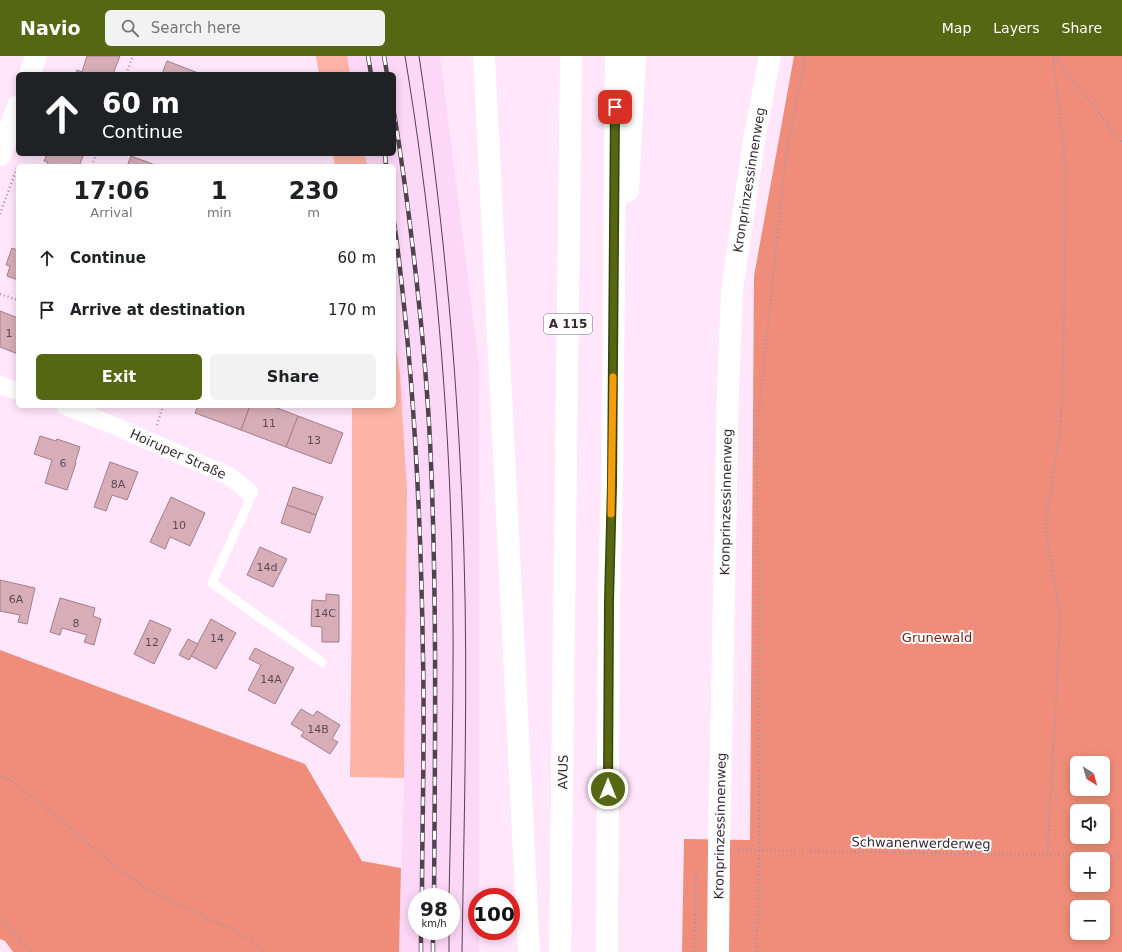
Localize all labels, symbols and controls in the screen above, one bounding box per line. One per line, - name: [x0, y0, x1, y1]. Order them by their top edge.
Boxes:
- search box: [105, 10, 385, 46]
- text: Navio: [20, 17, 81, 39]
- icon: search: [119, 17, 141, 39]
- text: Search here: [151, 19, 241, 37]
- text: Map: [942, 20, 971, 36]
- text: Layers: [993, 20, 1040, 36]
- text: Share: [1062, 20, 1102, 36]
- text: 60 m: [102, 87, 180, 120]
- icon: ahead: [36, 88, 88, 140]
- pin: [598, 90, 632, 124]
- icon: arrive: [604, 96, 626, 118]
- street label: Kronprinzessinnenweg: [730, 106, 768, 254]
- text: Continue: [102, 121, 183, 142]
- text: 17:06: [73, 177, 150, 205]
- text: 1: [211, 177, 227, 205]
- text: 230: [289, 177, 339, 205]
- text: Arrival: [90, 205, 133, 220]
- text: min: [207, 205, 231, 220]
- text: m: [307, 205, 320, 220]
- icon: ahead: [36, 247, 58, 269]
- text: Continue: [70, 249, 146, 267]
- text: 60 m: [338, 249, 376, 267]
- icon: arrive: [36, 299, 58, 321]
- text: Arrive at destination: [70, 301, 245, 319]
- text: 170 m: [328, 301, 376, 319]
- road number: A 115: [544, 314, 592, 334]
- house number: 1: [6, 327, 13, 340]
- button: Exit: [36, 354, 202, 400]
- button: Share: [210, 354, 376, 400]
- house number: 11: [262, 417, 276, 430]
- street label: Hoiruper Straße: [128, 426, 228, 482]
- street label: Kronprinzessinnenweg: [717, 428, 735, 576]
- house number: 13: [307, 434, 321, 447]
- house number: 6: [60, 457, 67, 470]
- house number: 8A: [111, 478, 126, 491]
- house number: 10: [172, 519, 186, 532]
- house number: 14d: [257, 561, 277, 574]
- house number: 6A: [9, 593, 24, 606]
- house number: 14C: [314, 607, 336, 620]
- house number: 8: [73, 617, 80, 630]
- park label: Grunewald: [902, 630, 972, 645]
- house number: 14: [210, 632, 224, 645]
- house number: 12: [145, 636, 159, 649]
- house number: 14A: [260, 673, 282, 686]
- house number: 14B: [307, 723, 329, 736]
- street label: Kronprinzessinnenweg: [711, 752, 729, 900]
- street label: AVUS: [555, 755, 571, 789]
- north arrow: [1070, 756, 1110, 796]
- map controls: [1070, 756, 1110, 940]
- position arrow: [587, 768, 629, 810]
- button: sound: [1070, 804, 1110, 844]
- street label: Schwanenwerderweg: [851, 834, 991, 852]
- button: +: [1070, 852, 1110, 892]
- speed limit sign: 100: [468, 888, 520, 940]
- text: 98: [420, 897, 448, 921]
- button: −: [1070, 900, 1110, 940]
- text: km/h: [421, 918, 447, 929]

